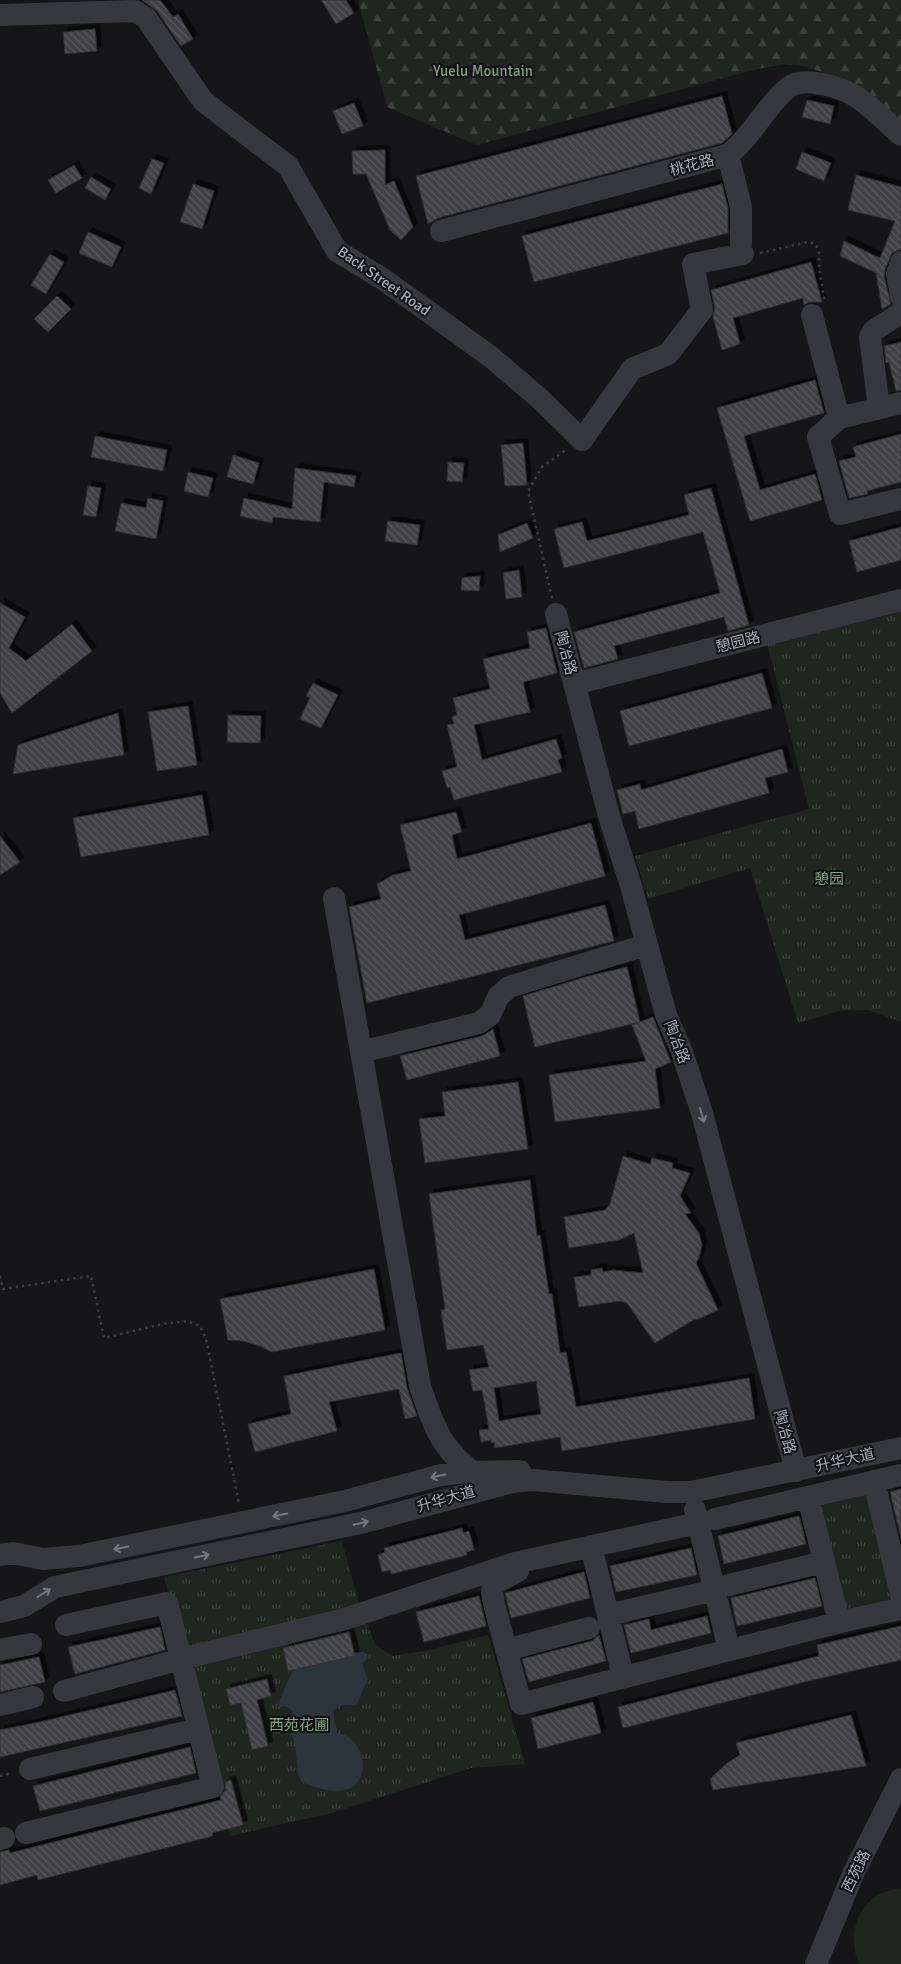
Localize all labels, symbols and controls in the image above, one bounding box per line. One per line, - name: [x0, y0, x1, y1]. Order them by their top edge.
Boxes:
- park label: Yuelu Mountain: [433, 62, 533, 80]
- street label: 桃花路: [668, 150, 716, 180]
- street label: Back Street Road: [334, 242, 434, 320]
- street label: 憩园路: [714, 628, 762, 656]
- street label: 陶冶路: [551, 629, 581, 677]
- park label: 憩园: [814, 870, 844, 888]
- street label: 陶冶路: [661, 1018, 693, 1066]
- one-way arrow: [698, 1106, 707, 1122]
- street label: 陶冶路: [770, 1408, 800, 1456]
- street label: 升华大道: [814, 1444, 876, 1476]
- one-way arrow: [430, 1472, 446, 1482]
- street label: 升华大道: [415, 1482, 477, 1516]
- one-way arrow: [273, 1510, 289, 1520]
- one-way arrow: [352, 1517, 368, 1527]
- one-way arrow: [114, 1543, 130, 1553]
- one-way arrow: [193, 1551, 209, 1560]
- one-way arrow: [37, 1588, 51, 1598]
- park label: 西苑花圃: [269, 1716, 329, 1734]
- street label: 西苑路: [838, 1847, 874, 1895]

